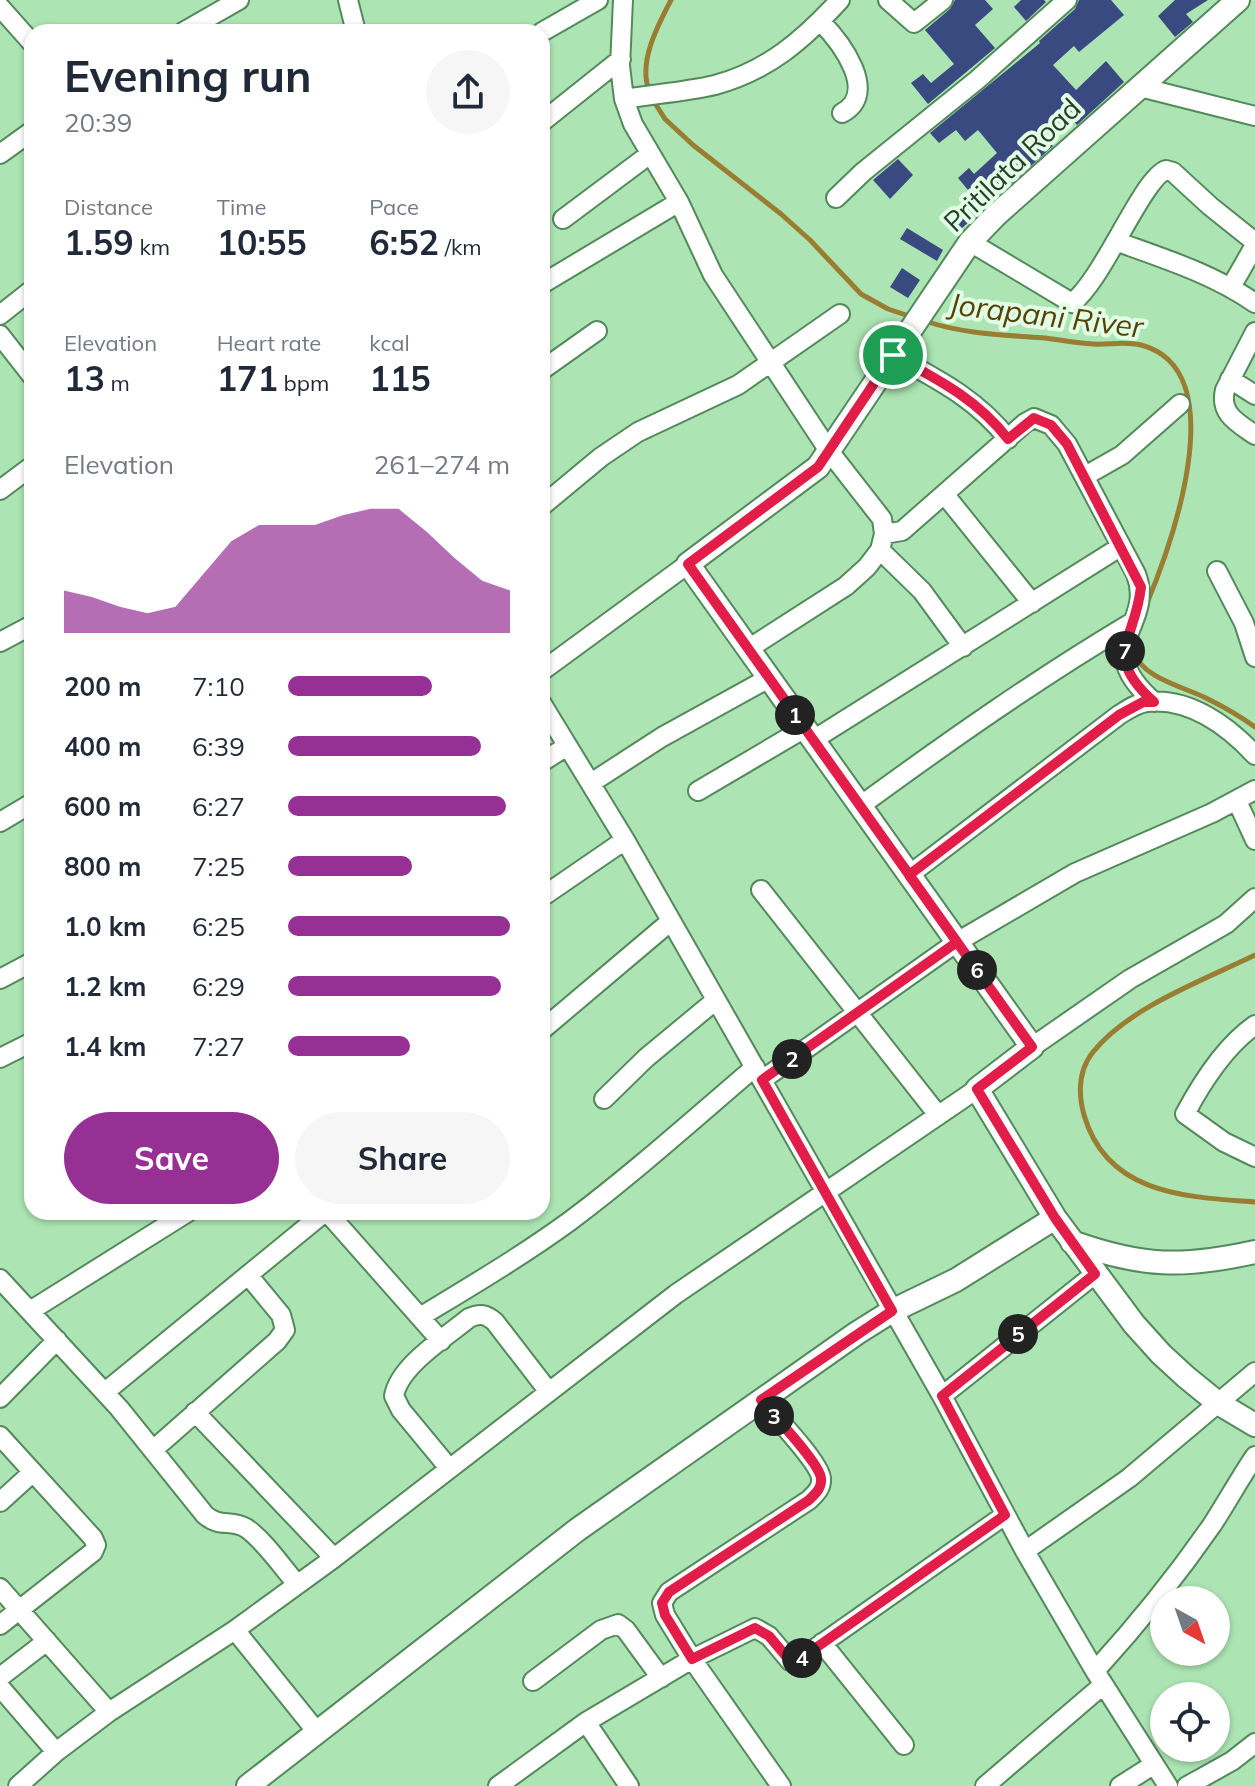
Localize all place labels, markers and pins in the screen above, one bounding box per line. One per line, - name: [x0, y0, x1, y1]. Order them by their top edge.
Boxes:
- pin: [859, 321, 927, 389]
- pin: 7: [1105, 631, 1145, 671]
- pin: 1: [775, 695, 815, 735]
- pin: 6: [957, 950, 997, 990]
- pin: 2: [772, 1039, 812, 1079]
- pin: 5: [998, 1314, 1038, 1354]
- pin: 3: [754, 1396, 794, 1436]
- pin: 4: [782, 1638, 822, 1678]

